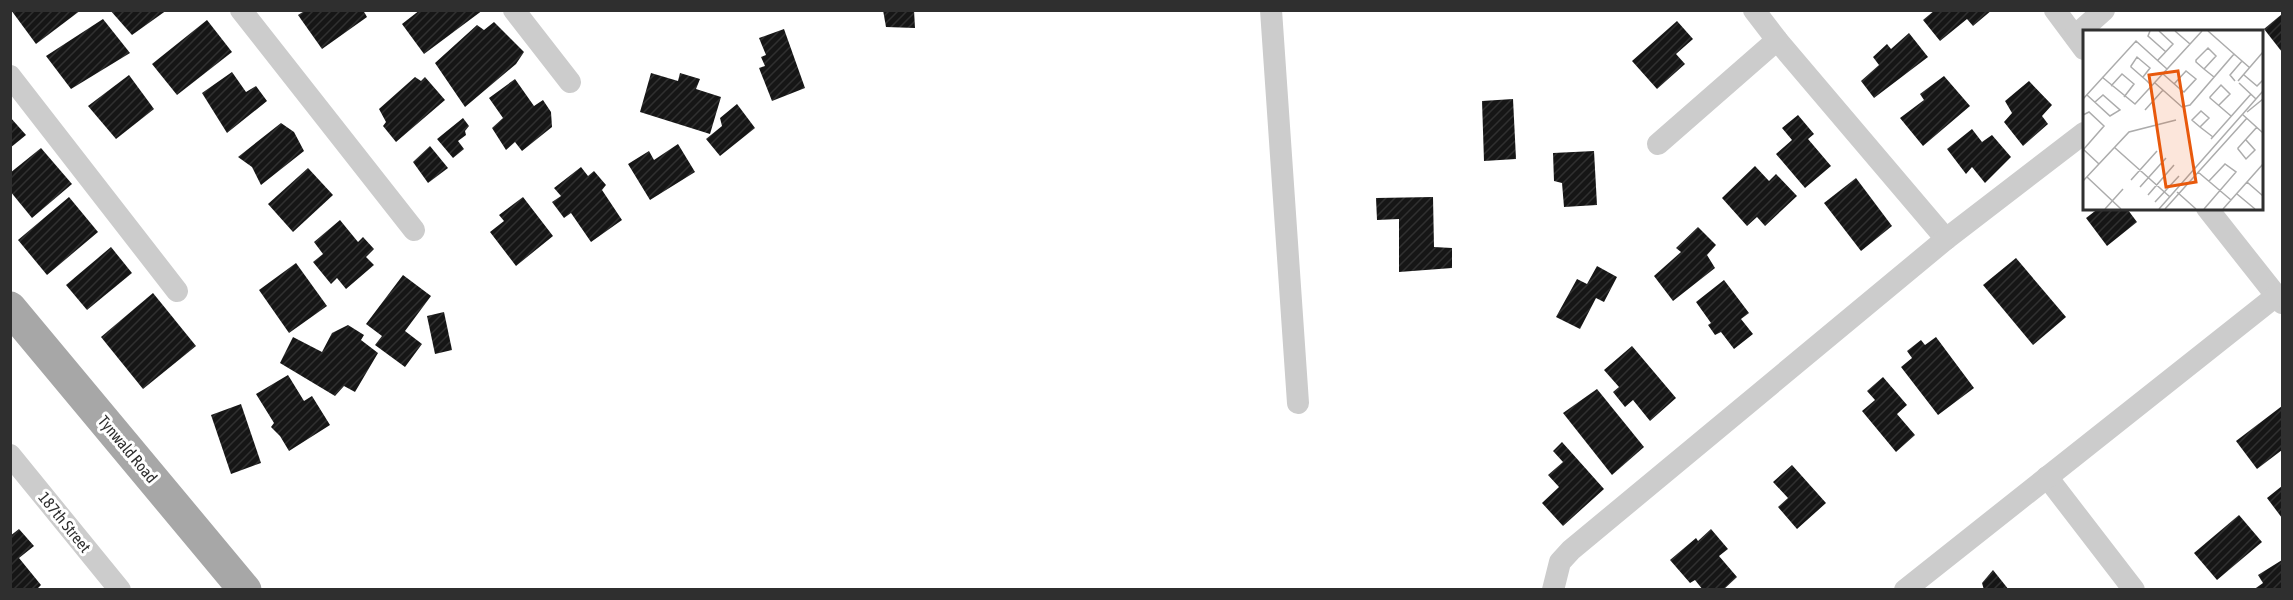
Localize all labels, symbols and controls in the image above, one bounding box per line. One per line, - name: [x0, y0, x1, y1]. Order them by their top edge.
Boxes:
- inset map: [2083, 30, 2263, 210]
- street label: Tynwald Road: [94, 412, 161, 487]
- street label: 187th Street: [35, 488, 95, 556]

